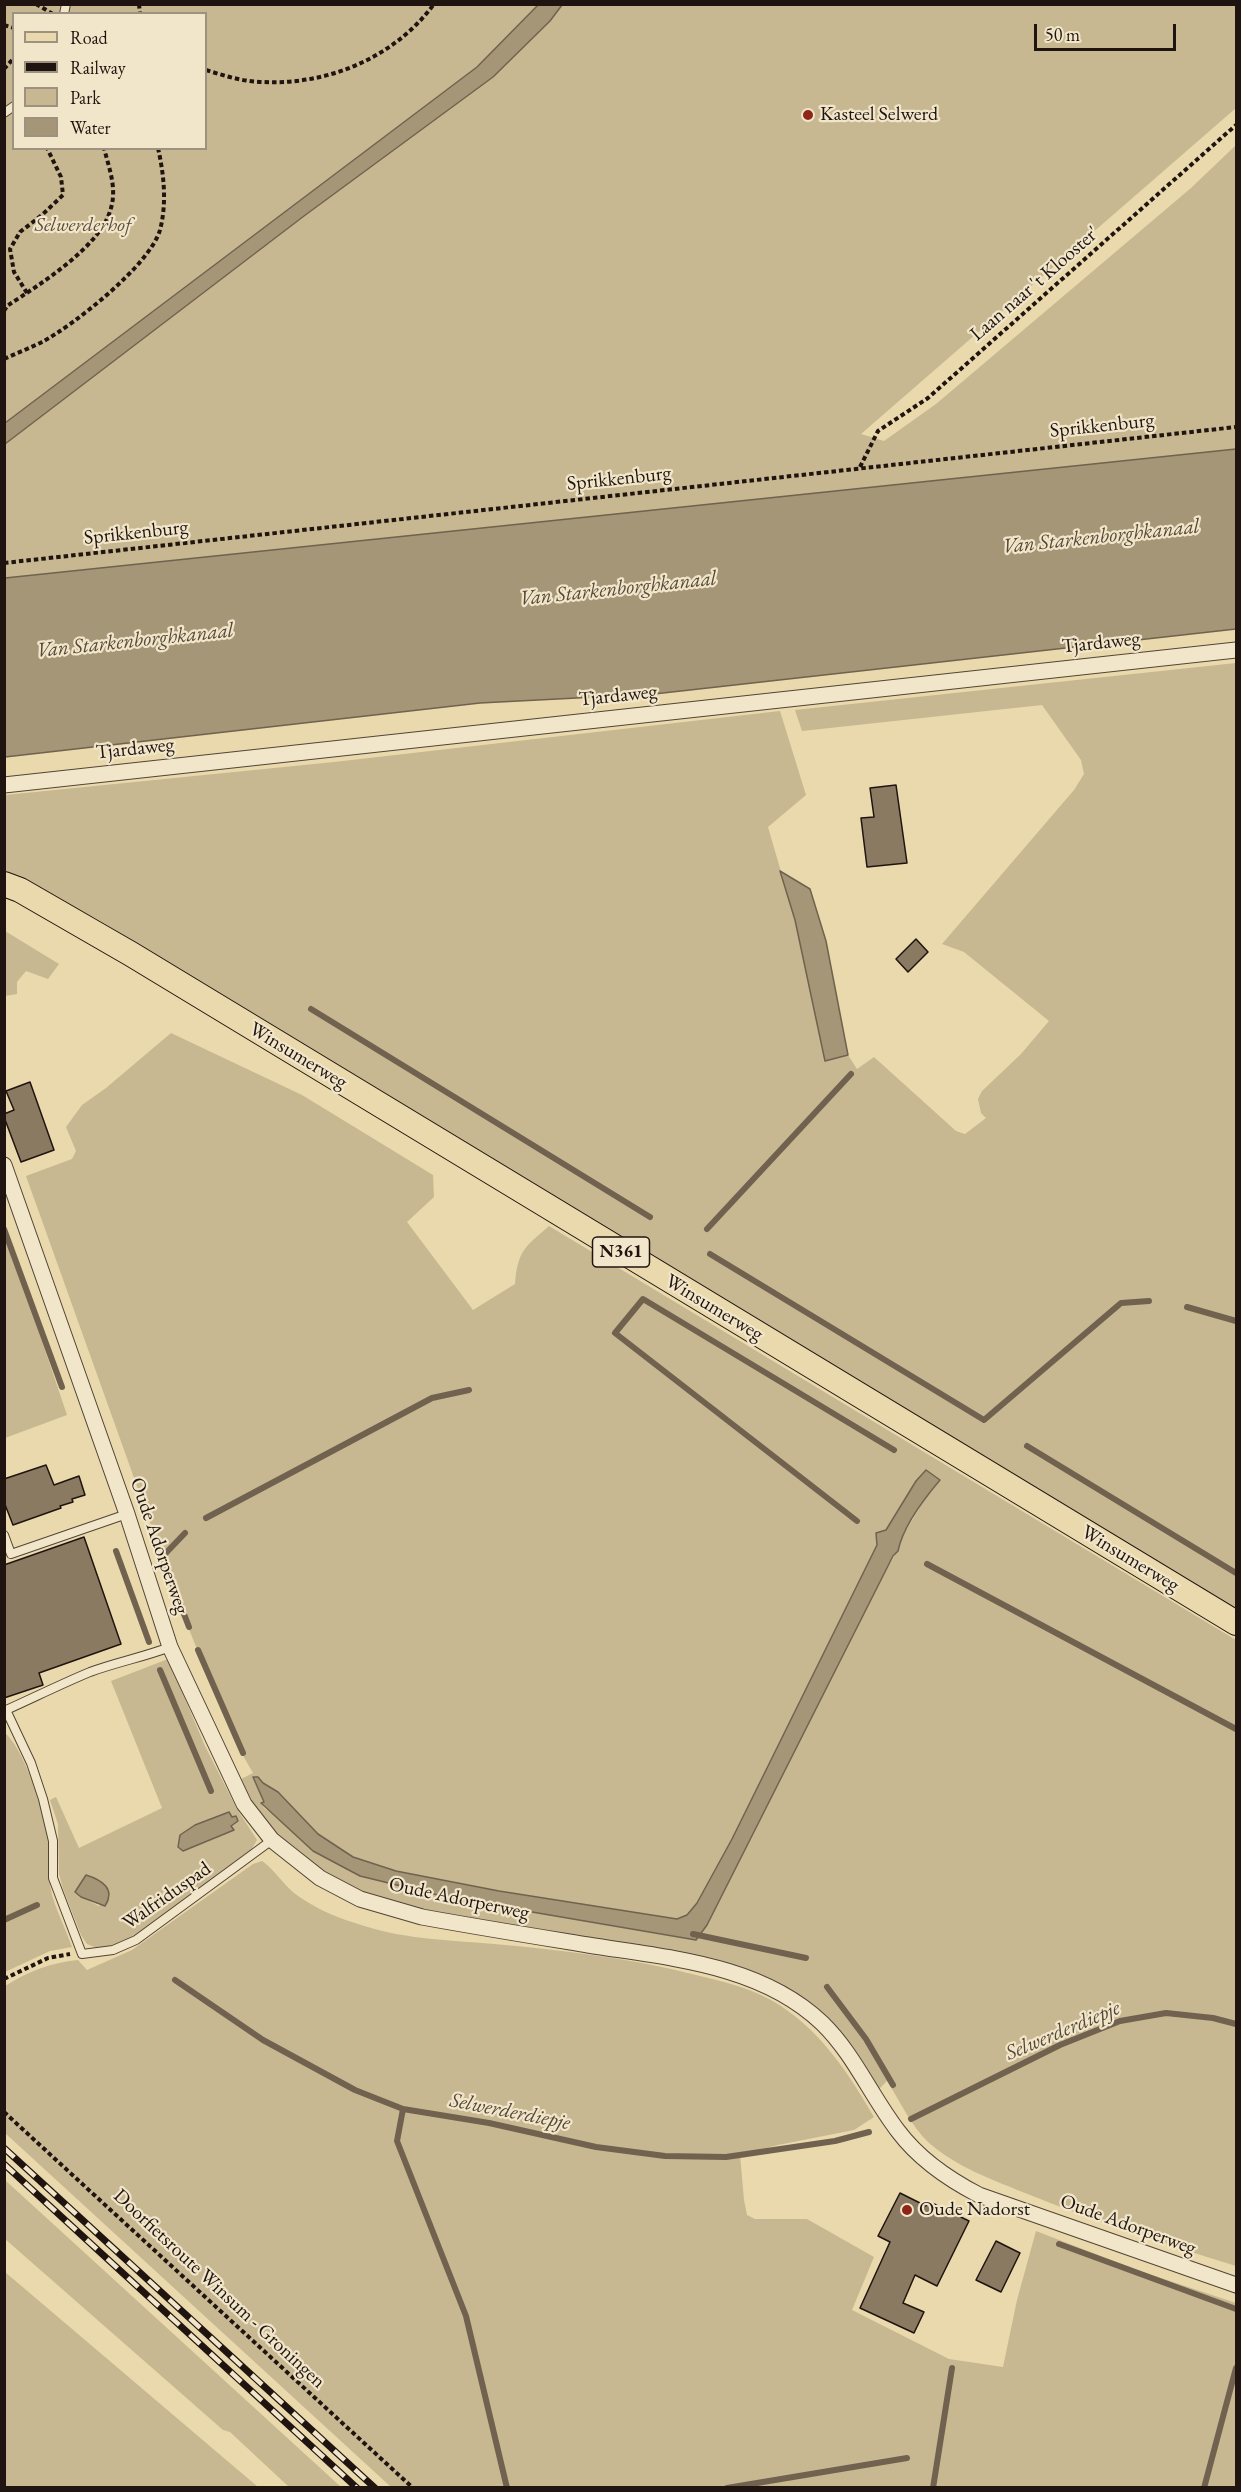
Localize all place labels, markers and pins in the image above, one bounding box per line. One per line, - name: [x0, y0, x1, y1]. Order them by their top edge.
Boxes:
- place label: Kasteel Selwerd: [820, 103, 938, 127]
- marker: Kasteel Selwerd: [801, 108, 815, 122]
- place label: Oude Nadorst: [919, 2198, 1030, 2222]
- marker: Oude Nadorst: [900, 2203, 914, 2217]

